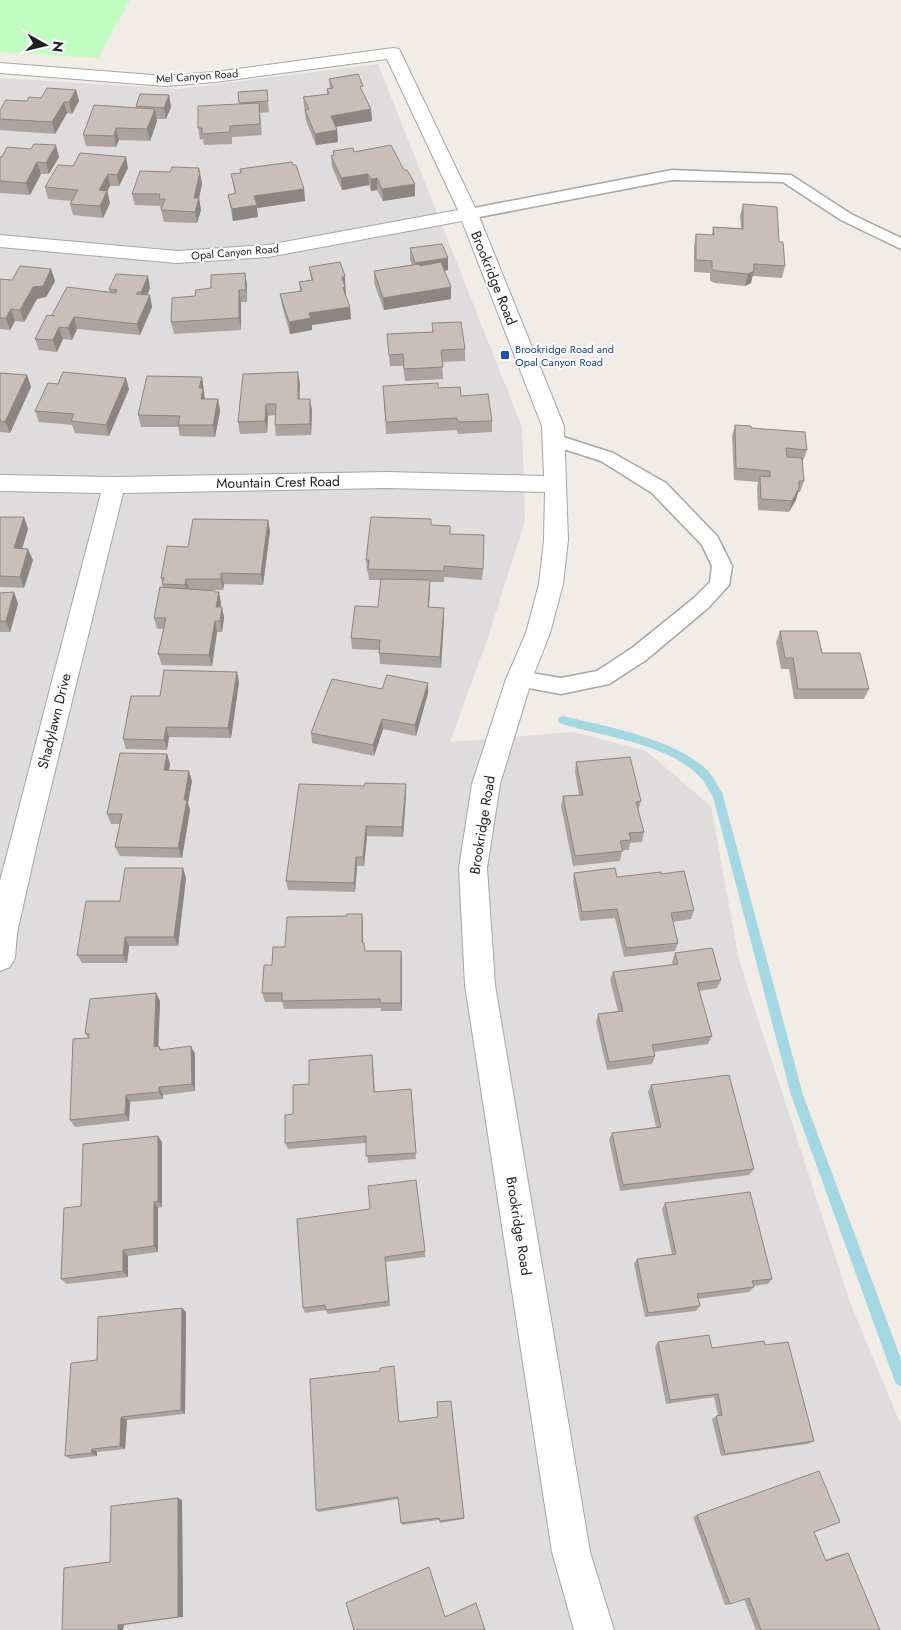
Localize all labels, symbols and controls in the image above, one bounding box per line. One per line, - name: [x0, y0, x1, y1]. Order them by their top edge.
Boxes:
- north arrow: [20, 20, 70, 70]
- text: N: [47, 40, 69, 54]
- street label: Mel Canyon Road: [155, 65, 239, 87]
- street label: Brookridge Road: [466, 228, 522, 328]
- street label: Opal Canyon Road: [190, 240, 280, 264]
- place label: Brookridge Road and Opal Canyon Road: [515, 341, 614, 370]
- marker: Brookridge Road and Opal Canyon Road: [499, 349, 511, 361]
- street label: Mountain Crest Road: [216, 471, 340, 493]
- street label: Shadylawn Drive: [32, 671, 76, 771]
- street label: Brookridge Road: [464, 774, 500, 876]
- street label: Brookridge Road: [501, 1175, 537, 1277]

